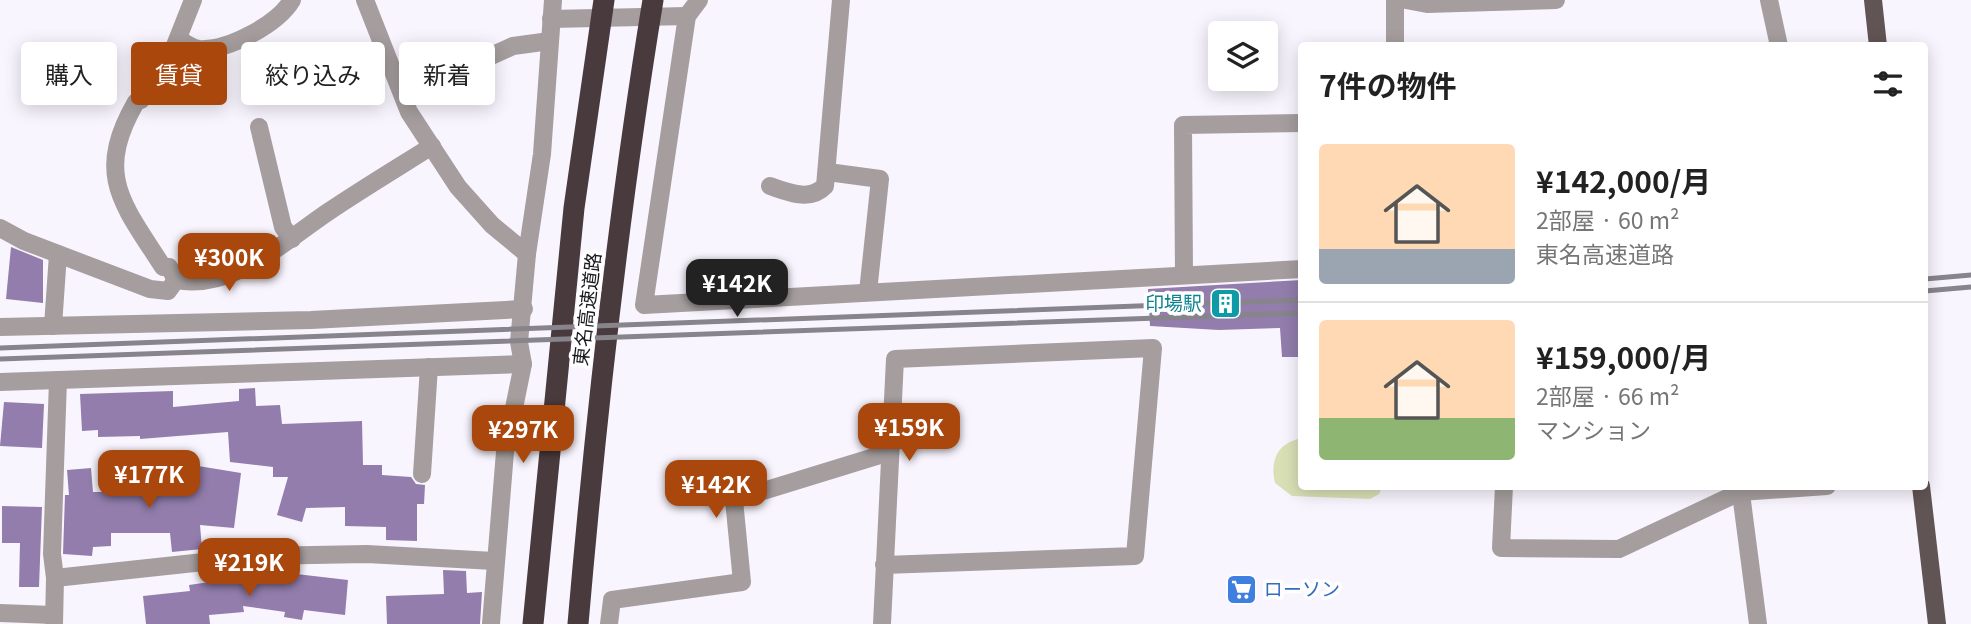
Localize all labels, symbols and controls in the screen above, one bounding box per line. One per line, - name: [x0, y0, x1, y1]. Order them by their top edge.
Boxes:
- map controls: [1208, 21, 1278, 91]
- button: layers: [1208, 21, 1278, 91]
- chip: 購入: [21, 42, 117, 105]
- chip: 賃貸: [131, 42, 227, 105]
- chip: 絞り込み: [241, 42, 385, 105]
- chip: 新着: [399, 42, 495, 105]
- text: 7件の物件: [1319, 62, 1457, 106]
- icon: filters: [1869, 65, 1907, 103]
- text: ¥142,000/月: [1536, 158, 1711, 202]
- icon: home: [1375, 172, 1459, 256]
- text: 2部屋 · 60 m²: [1536, 202, 1679, 236]
- pin: ¥300K: [180, 233, 278, 293]
- text: 東名高速道路: [1536, 236, 1674, 270]
- text: ¥300K: [194, 239, 264, 273]
- street label: 東名高速道路: [565, 251, 606, 367]
- pin: ¥142K: [688, 260, 786, 319]
- text: ¥142K: [702, 265, 772, 299]
- building icon: 印場駅: [1208, 286, 1242, 320]
- place label: 印場駅: [1145, 288, 1202, 315]
- text: ¥159,000/月: [1536, 334, 1711, 378]
- icon: home: [1375, 348, 1459, 432]
- text: 2部屋 · 66 m²: [1536, 378, 1679, 412]
- pin: ¥159K: [860, 404, 958, 463]
- pin: ¥297K: [474, 406, 572, 465]
- text: ¥159K: [874, 409, 944, 443]
- text: ¥297K: [488, 411, 558, 445]
- text: マンション: [1536, 412, 1651, 446]
- pin: ¥177K: [100, 450, 198, 510]
- text: ¥177K: [114, 456, 184, 490]
- pin: ¥142K: [667, 461, 765, 520]
- text: ¥142K: [681, 466, 751, 500]
- pin: ¥219K: [200, 538, 298, 598]
- text: ¥219K: [214, 544, 284, 578]
- supermarket icon: ローソン: [1224, 572, 1258, 606]
- place label: ローソン: [1264, 574, 1340, 601]

